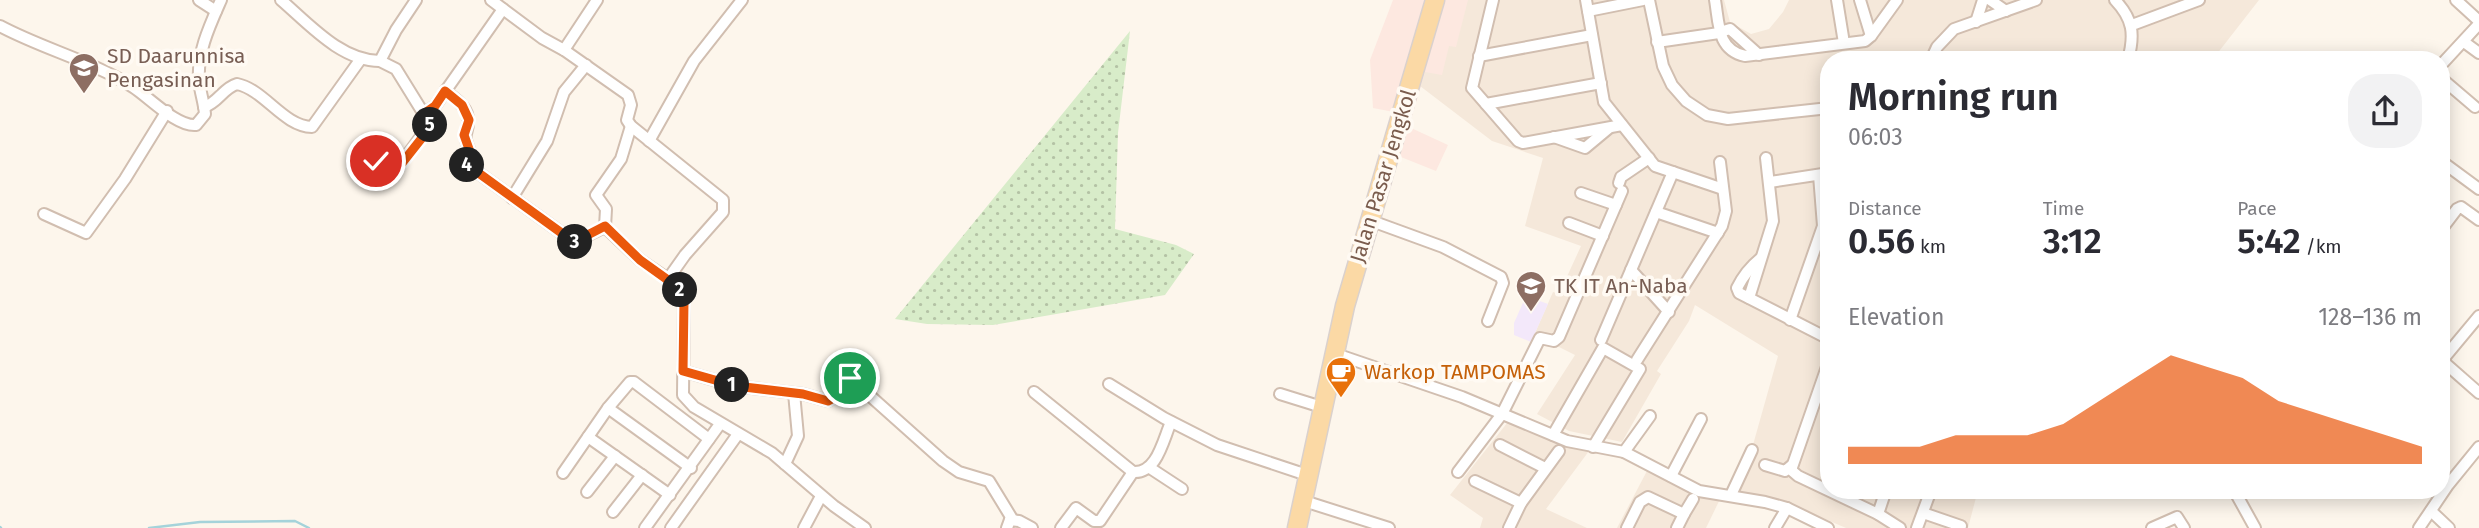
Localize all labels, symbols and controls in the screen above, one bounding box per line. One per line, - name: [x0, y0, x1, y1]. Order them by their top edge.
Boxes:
- place label: SD Daarunnisa Pengasinan: [107, 43, 245, 93]
- school or university icon: SD Daarunnisa Pengasinan: [67, 51, 101, 95]
- text: Morning run: [1848, 74, 2059, 120]
- button: share: [2348, 74, 2422, 148]
- street label: Jalan Pasar Jengkol: [1344, 86, 1422, 266]
- pin: 5: [412, 108, 448, 142]
- text: 5: [424, 113, 435, 136]
- text: 06:03: [1848, 123, 1903, 151]
- pin: [346, 131, 406, 191]
- icon: check: [357, 142, 395, 180]
- pin: 4: [449, 148, 484, 182]
- text: 4: [461, 153, 472, 176]
- text: Distance: [1848, 197, 1922, 220]
- text: Time: [2043, 197, 2084, 220]
- text: Pace: [2237, 197, 2277, 220]
- text: 0.56: [1848, 220, 1915, 262]
- text: 3:12: [2043, 220, 2102, 262]
- text: 5:42: [2237, 220, 2301, 262]
- pin: 3: [558, 224, 592, 260]
- text: 3: [570, 230, 579, 253]
- text: km: [1915, 235, 1946, 258]
- text: /km: [2301, 235, 2342, 258]
- school or university icon: TK IT An-Naba: [1514, 269, 1548, 313]
- pin: 2: [662, 272, 698, 308]
- place label: TK IT An-Naba: [1554, 273, 1688, 299]
- text: 2: [675, 278, 684, 301]
- text: Elevation: [1848, 303, 1944, 331]
- text: 128–136 m: [2318, 303, 2422, 331]
- pin: [820, 348, 880, 408]
- cafe icon: Warkop TAMPOMAS: [1324, 355, 1358, 399]
- icon: arrive: [831, 359, 869, 397]
- place label: Warkop TAMPOMAS: [1364, 359, 1546, 385]
- pin: 1: [714, 368, 750, 402]
- text: 1: [727, 373, 736, 396]

